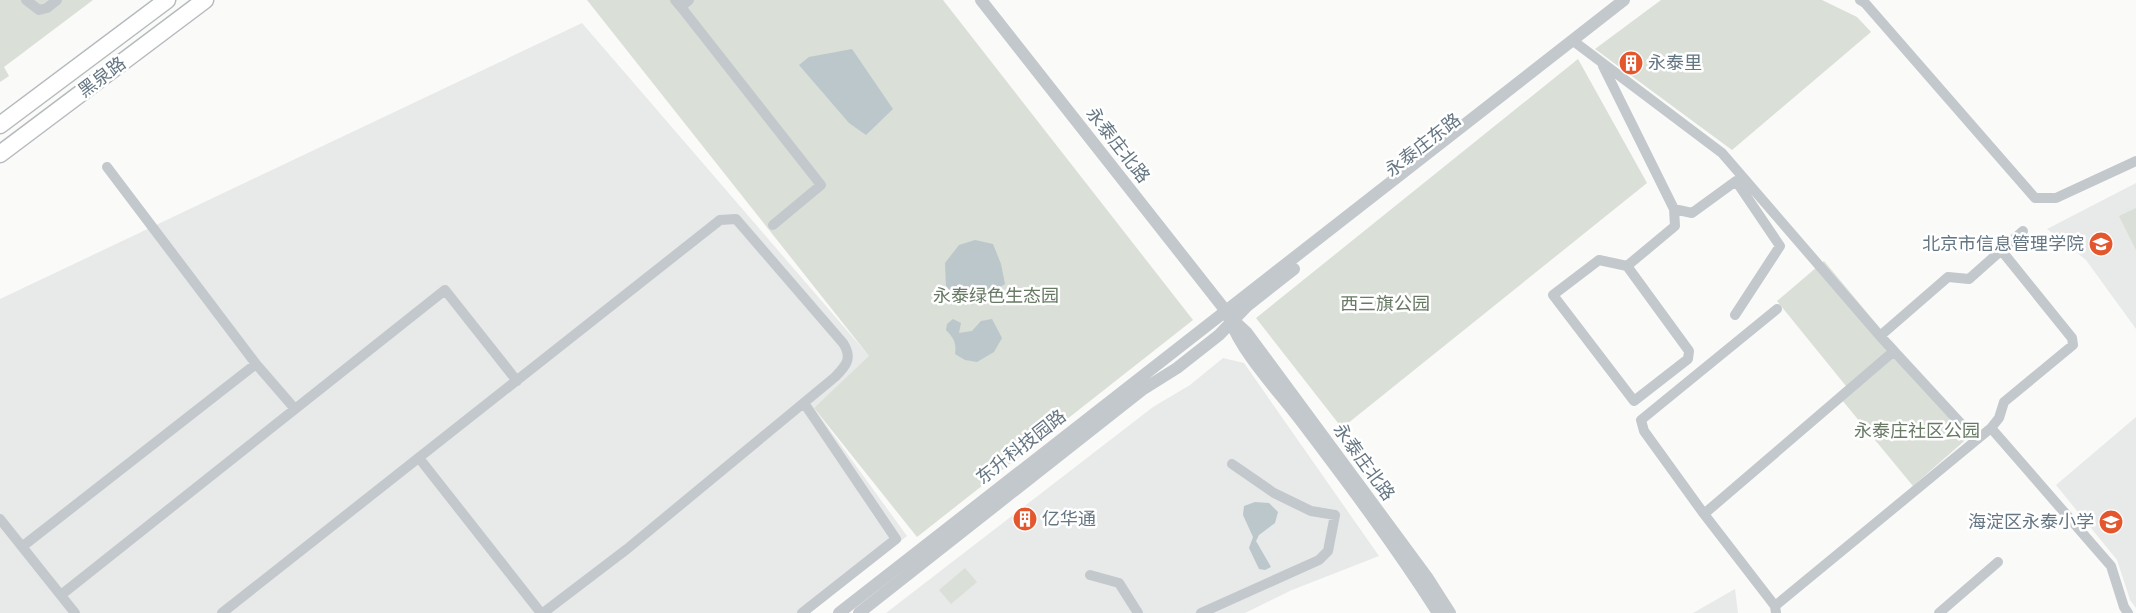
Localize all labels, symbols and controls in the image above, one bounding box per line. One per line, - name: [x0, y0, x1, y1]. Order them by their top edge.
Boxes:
- building icon: 永泰里: [1618, 50, 1644, 76]
- street label: 黑泉路: [74, 52, 130, 102]
- place label: 永泰里: [1648, 52, 1702, 74]
- street label: 永泰庄北路: [1082, 103, 1154, 187]
- street label: 永泰庄东路: [1381, 109, 1465, 181]
- school or university icon: 北京市信息管理学院: [2088, 231, 2114, 257]
- place label: 北京市信息管理学院: [1922, 233, 2084, 255]
- park label: 永泰绿色生态园: [933, 285, 1059, 307]
- park label: 西三旗公园: [1340, 293, 1430, 315]
- street label: 东升科技园路: [972, 405, 1070, 489]
- street label: 永泰庄北路: [1329, 419, 1399, 505]
- park label: 永泰庄社区公园: [1854, 420, 1980, 442]
- building icon: 亿华通: [1012, 506, 1038, 532]
- place label: 亿华通: [1042, 508, 1096, 530]
- school or university icon: 海淀区永泰小学: [2098, 509, 2124, 535]
- place label: 海淀区永泰小学: [1968, 511, 2094, 533]

